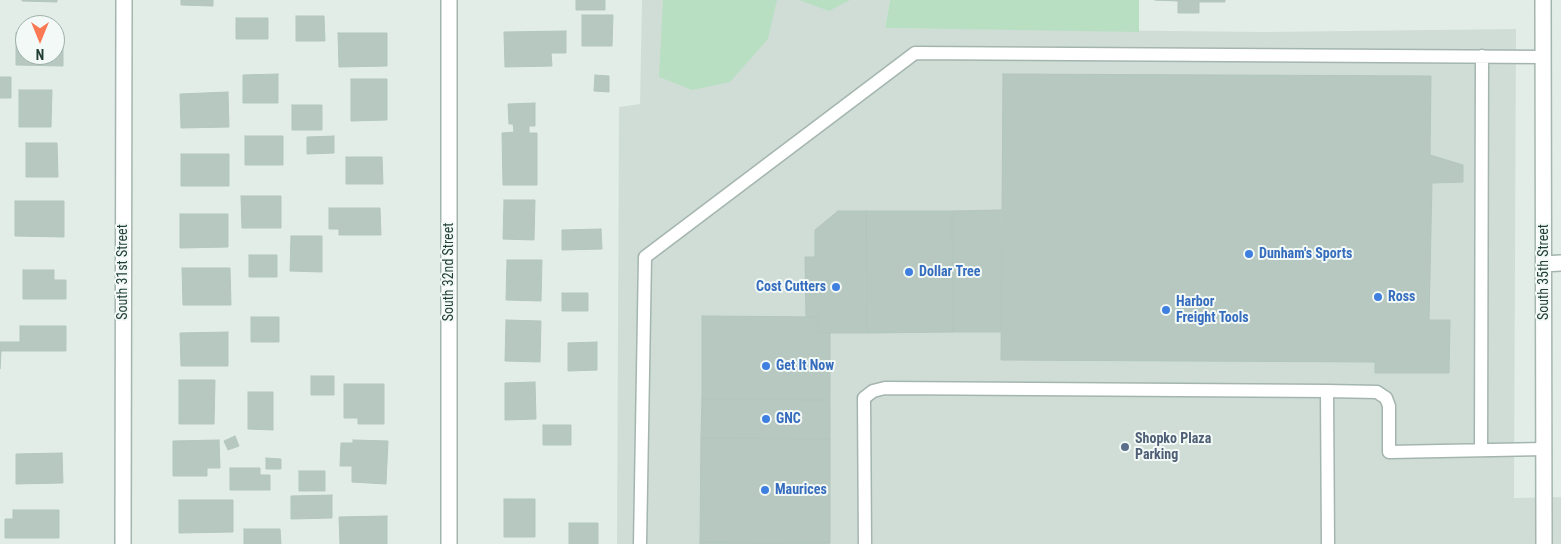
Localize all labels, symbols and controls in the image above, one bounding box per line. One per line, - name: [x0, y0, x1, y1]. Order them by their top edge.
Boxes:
- north arrow: [15, 15, 65, 65]
- text: N: [36, 46, 44, 62]
- street label: South 32nd Street: [441, 223, 457, 321]
- street label: South 31st Street: [115, 224, 131, 320]
- street label: South 35th Street: [1536, 224, 1552, 320]
- place label: Dunham's Sports: [1259, 246, 1352, 262]
- marker: Dunham's Sports: [1243, 248, 1255, 260]
- place label: Dollar Tree: [919, 264, 980, 280]
- marker: Dollar Tree: [903, 266, 915, 278]
- place label: Cost Cutters: [756, 279, 826, 295]
- marker: Cost Cutters: [830, 281, 842, 293]
- place label: Ross: [1388, 289, 1415, 305]
- marker: Ross: [1372, 291, 1384, 303]
- place label: Harbor Freight Tools: [1176, 294, 1249, 326]
- marker: Harbor Freight Tools: [1160, 304, 1172, 316]
- place label: Get It Now: [776, 358, 834, 374]
- marker: Get It Now: [760, 360, 772, 372]
- place label: GNC: [776, 411, 801, 427]
- marker: GNC: [760, 413, 772, 425]
- place label: Shopko Plaza Parking: [1135, 431, 1211, 464]
- marker: Shopko Plaza Parking: [1119, 441, 1131, 453]
- place label: Maurices: [775, 482, 827, 498]
- marker: Maurices: [759, 484, 771, 496]

